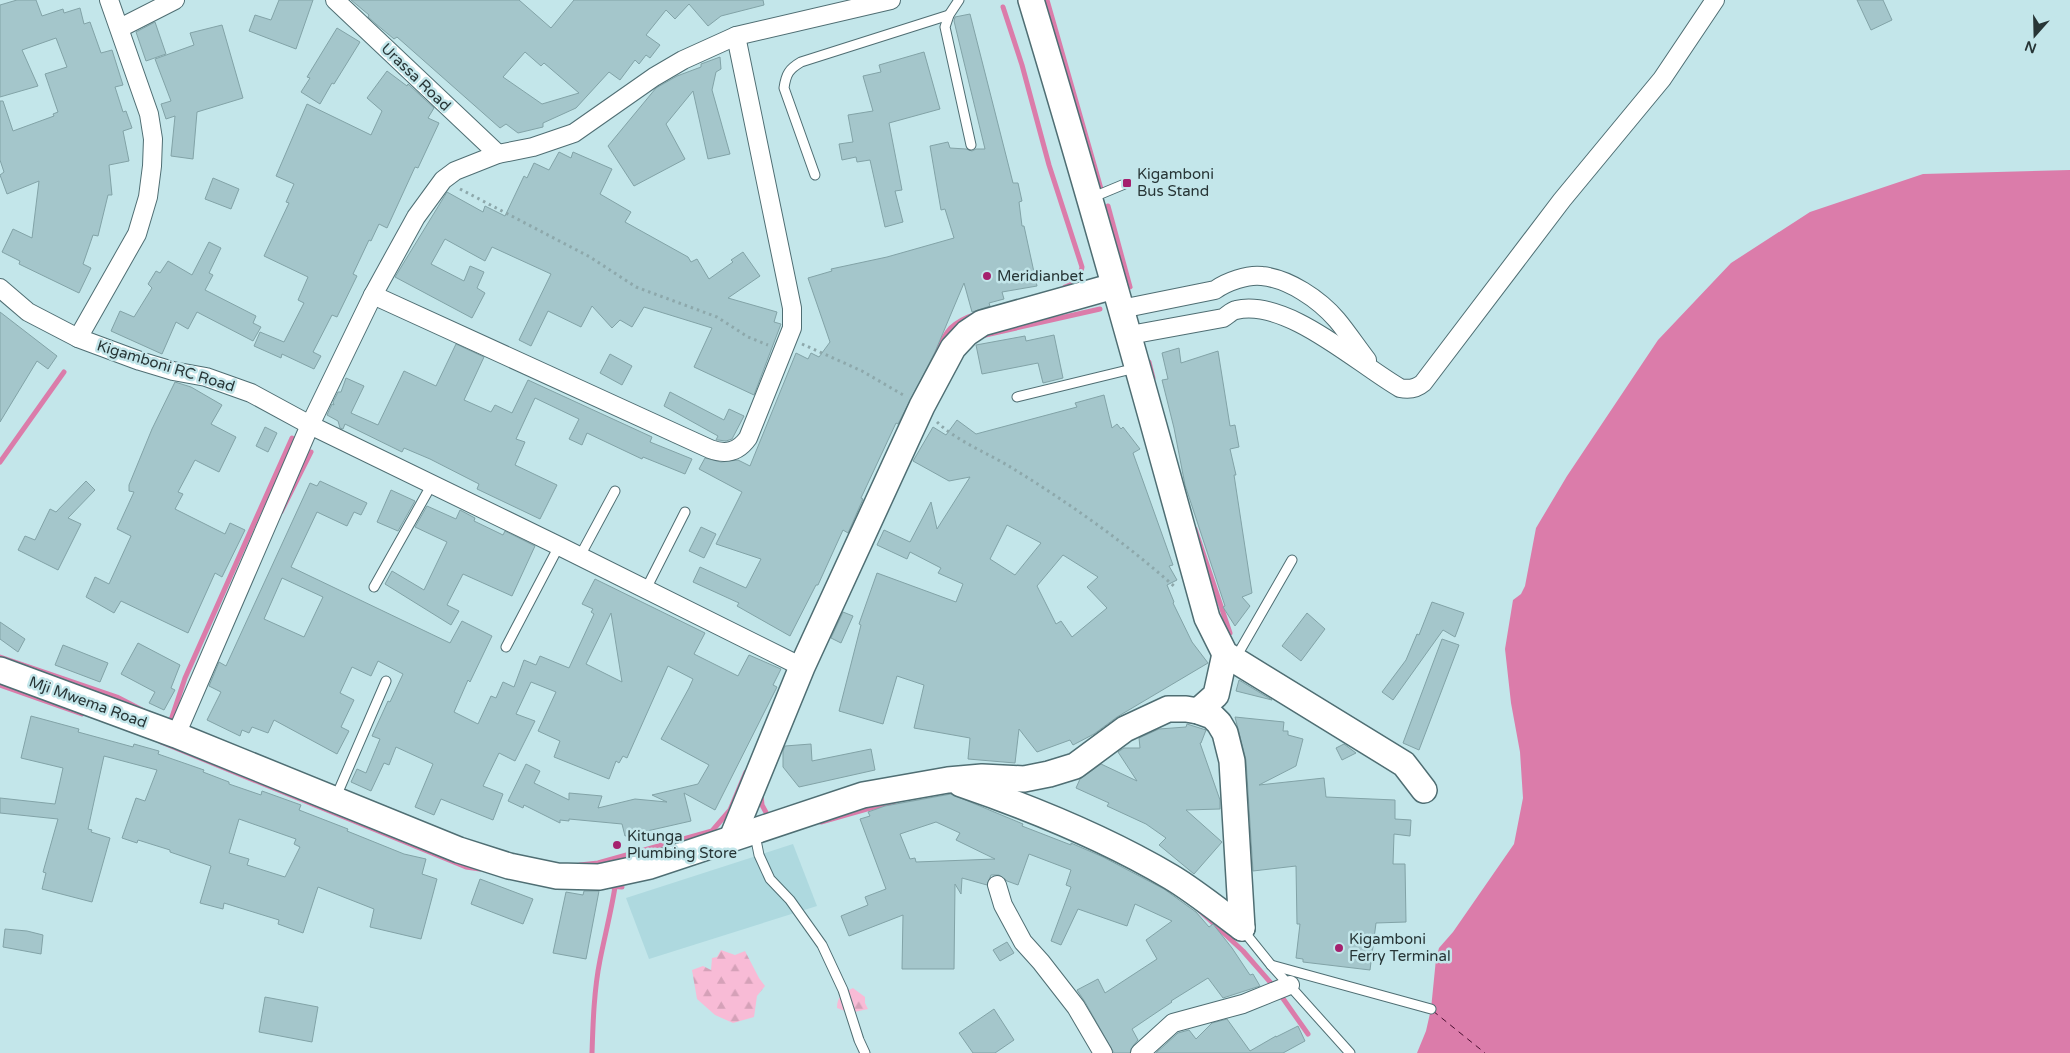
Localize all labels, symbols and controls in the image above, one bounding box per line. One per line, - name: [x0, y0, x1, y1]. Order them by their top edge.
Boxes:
- north arrow: [2010, 10, 2060, 60]
- text: N: [2023, 37, 2039, 57]
- street label: Urassa Road: [377, 39, 455, 115]
- place label: Kigamboni Bus Stand: [1137, 165, 1214, 200]
- marker: Kigamboni Bus Stand: [1121, 177, 1133, 189]
- place label: Meridianbet: [997, 267, 1084, 285]
- marker: Meridianbet: [981, 270, 993, 282]
- street label: Kigamboni RC Road: [95, 336, 237, 396]
- street label: Mji Mwema Road: [27, 672, 149, 732]
- place label: Kitunga Plumbing Store: [627, 827, 737, 862]
- marker: Kitunga Plumbing Store: [611, 839, 623, 851]
- place label: Kigamboni Ferry Terminal: [1349, 930, 1451, 965]
- marker: Kigamboni Ferry Terminal: [1333, 942, 1345, 954]

